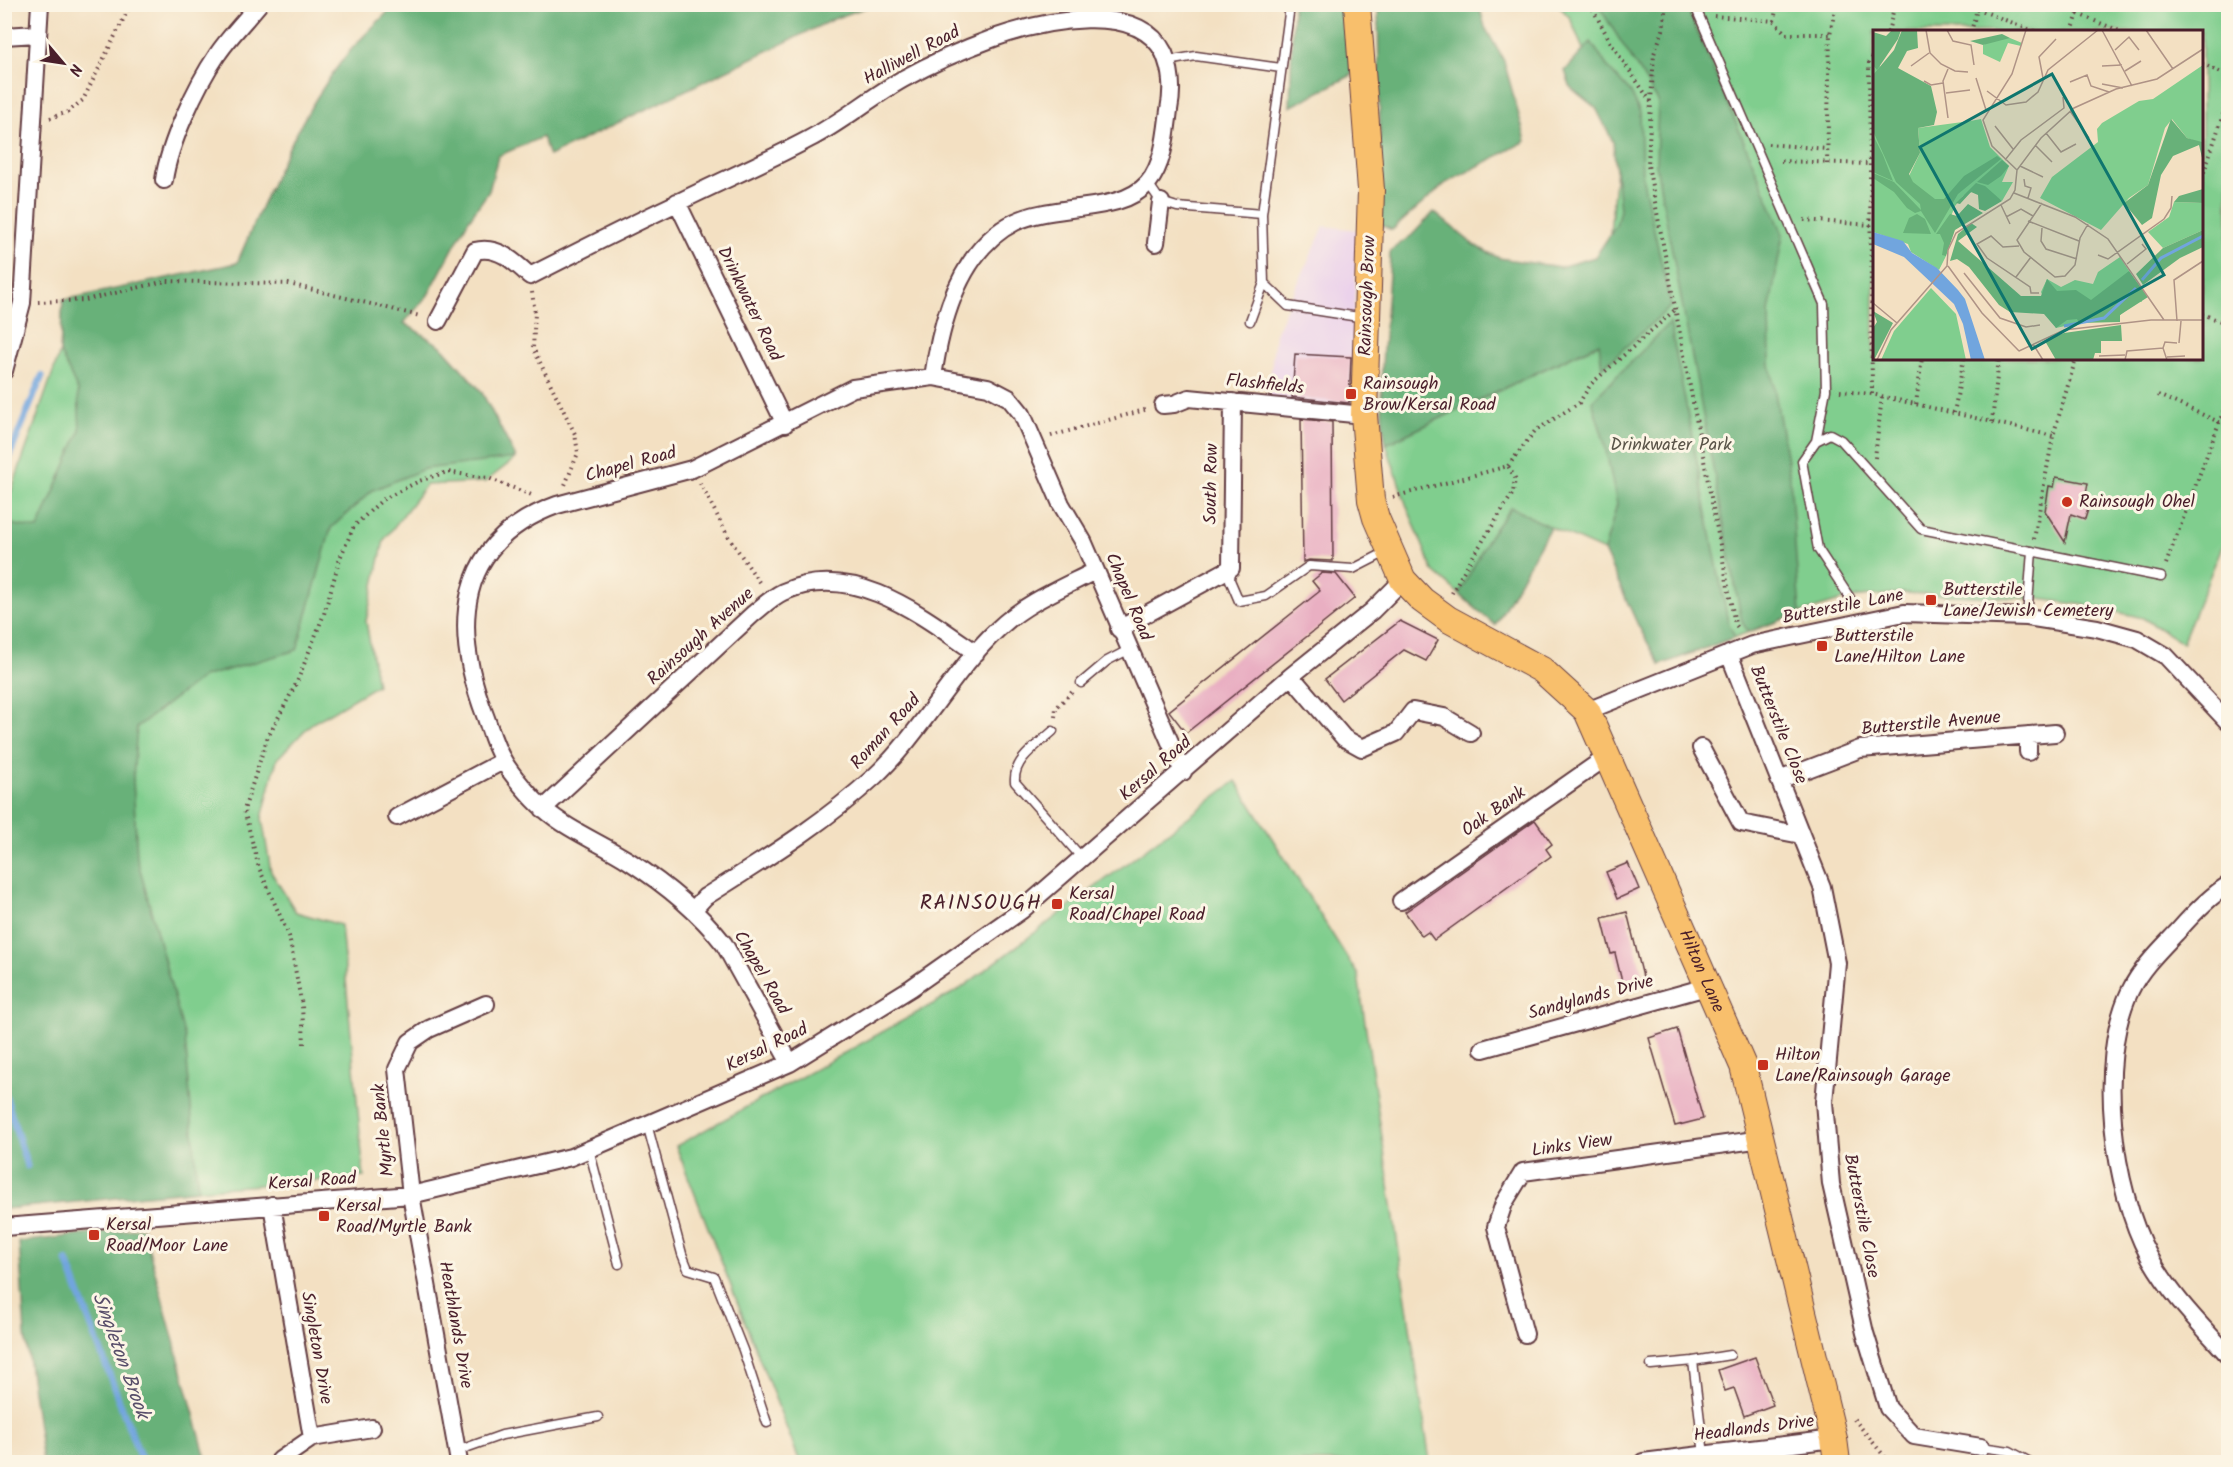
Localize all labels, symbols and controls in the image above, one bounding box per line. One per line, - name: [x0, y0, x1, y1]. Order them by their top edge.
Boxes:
- street label: Halliwell Road: [858, 18, 966, 94]
- inset map: [1873, 30, 2203, 360]
- north arrow: [33, 33, 93, 93]
- text: N: [61, 59, 88, 80]
- street label: Rainsough Brow: [1351, 234, 1385, 357]
- street label: Drinkwater Road: [709, 242, 790, 367]
- street label: Flashfields: [1225, 366, 1306, 404]
- place label: Rainsough Brow/Kersal Road: [1363, 370, 1497, 420]
- marker: Rainsough Brow/Kersal Road: [1344, 387, 1358, 401]
- park label: Drinkwater Park: [1610, 431, 1732, 460]
- street label: Chapel Road: [582, 439, 681, 491]
- street label: South Row: [1197, 442, 1227, 525]
- place label: Rainsough Ohel: [2079, 488, 2196, 517]
- marker: Rainsough Ohel: [2060, 495, 2074, 509]
- street label: Chapel Road: [1096, 548, 1160, 647]
- place label: Butterstile Lane/Jewish Cemetery: [1943, 576, 2114, 626]
- street label: Rainsough Avenue: [641, 581, 761, 693]
- street label: Butterstile Lane: [1780, 581, 1906, 633]
- marker: Butterstile Lane/Jewish Cemetery: [1924, 593, 1938, 607]
- place label: Butterstile Lane/Hilton Lane: [1834, 622, 1965, 672]
- marker: Butterstile Lane/Hilton Lane: [1815, 639, 1829, 653]
- street label: Butterstile Close: [1741, 661, 1815, 789]
- street label: Roman Road: [844, 686, 929, 777]
- street label: Butterstile Avenue: [1860, 703, 2002, 745]
- street label: Kersal Road: [1113, 728, 1200, 809]
- street label: Oak Bank: [1456, 779, 1533, 845]
- place label: Kersal Road/Chapel Road: [1069, 880, 1206, 930]
- district label: RAINSOUGH: [920, 887, 1042, 920]
- marker: Kersal Road/Chapel Road: [1050, 897, 1064, 911]
- street label: Chapel Road: [725, 925, 797, 1022]
- street label: Hilton Lane: [1670, 925, 1732, 1018]
- street label: Sandylands Drive: [1525, 967, 1657, 1029]
- street label: Kersal Road: [721, 1015, 814, 1080]
- place label: Hilton Lane/Rainsough Garage: [1775, 1041, 1951, 1091]
- marker: Hilton Lane/Rainsough Garage: [1756, 1058, 1770, 1072]
- street label: Myrtle Bank: [365, 1082, 403, 1178]
- street label: Links View: [1530, 1126, 1615, 1166]
- street label: Butterstile Close: [1835, 1151, 1887, 1281]
- street label: Kersal Road: [267, 1164, 358, 1200]
- place label: Kersal Road/Myrtle Bank: [336, 1192, 472, 1242]
- marker: Kersal Road/Myrtle Bank: [317, 1209, 331, 1223]
- place label: Kersal Road/Moor Lane: [106, 1211, 228, 1261]
- marker: Kersal Road/Moor Lane: [87, 1228, 101, 1242]
- street label: Heathlands Drive: [430, 1259, 480, 1391]
- water label: Singleton Brook: [82, 1289, 158, 1426]
- street label: Singleton Drive: [292, 1289, 340, 1407]
- street label: Headlands Drive: [1692, 1407, 1816, 1451]

